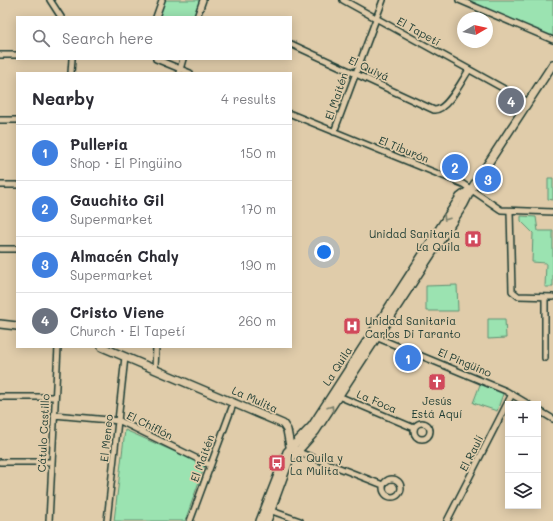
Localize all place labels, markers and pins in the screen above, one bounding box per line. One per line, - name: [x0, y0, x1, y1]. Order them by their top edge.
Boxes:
- pin: 4: [498, 86, 524, 116]
- pin: 2: [442, 152, 468, 182]
- pin: 3: [475, 164, 501, 194]
- place label: Unidad Sanitaria La Quila: [369, 226, 460, 254]
- hospital icon: Unidad Sanitaria La Quila: [463, 229, 483, 249]
- place label: Unidad Sanitaria Carlos Di Taranto: [365, 313, 461, 341]
- hospital icon: Unidad Sanitaria Carlos Di Taranto: [342, 316, 362, 336]
- pin: 1: [395, 343, 421, 373]
- church icon: Jesús Está Aquí: [427, 372, 447, 392]
- place label: Jesús Está Aquí: [412, 393, 463, 421]
- place label: La Quila y La Mulita: [290, 450, 343, 478]
- bus stop icon: La Quila y La Mulita: [267, 453, 287, 473]

